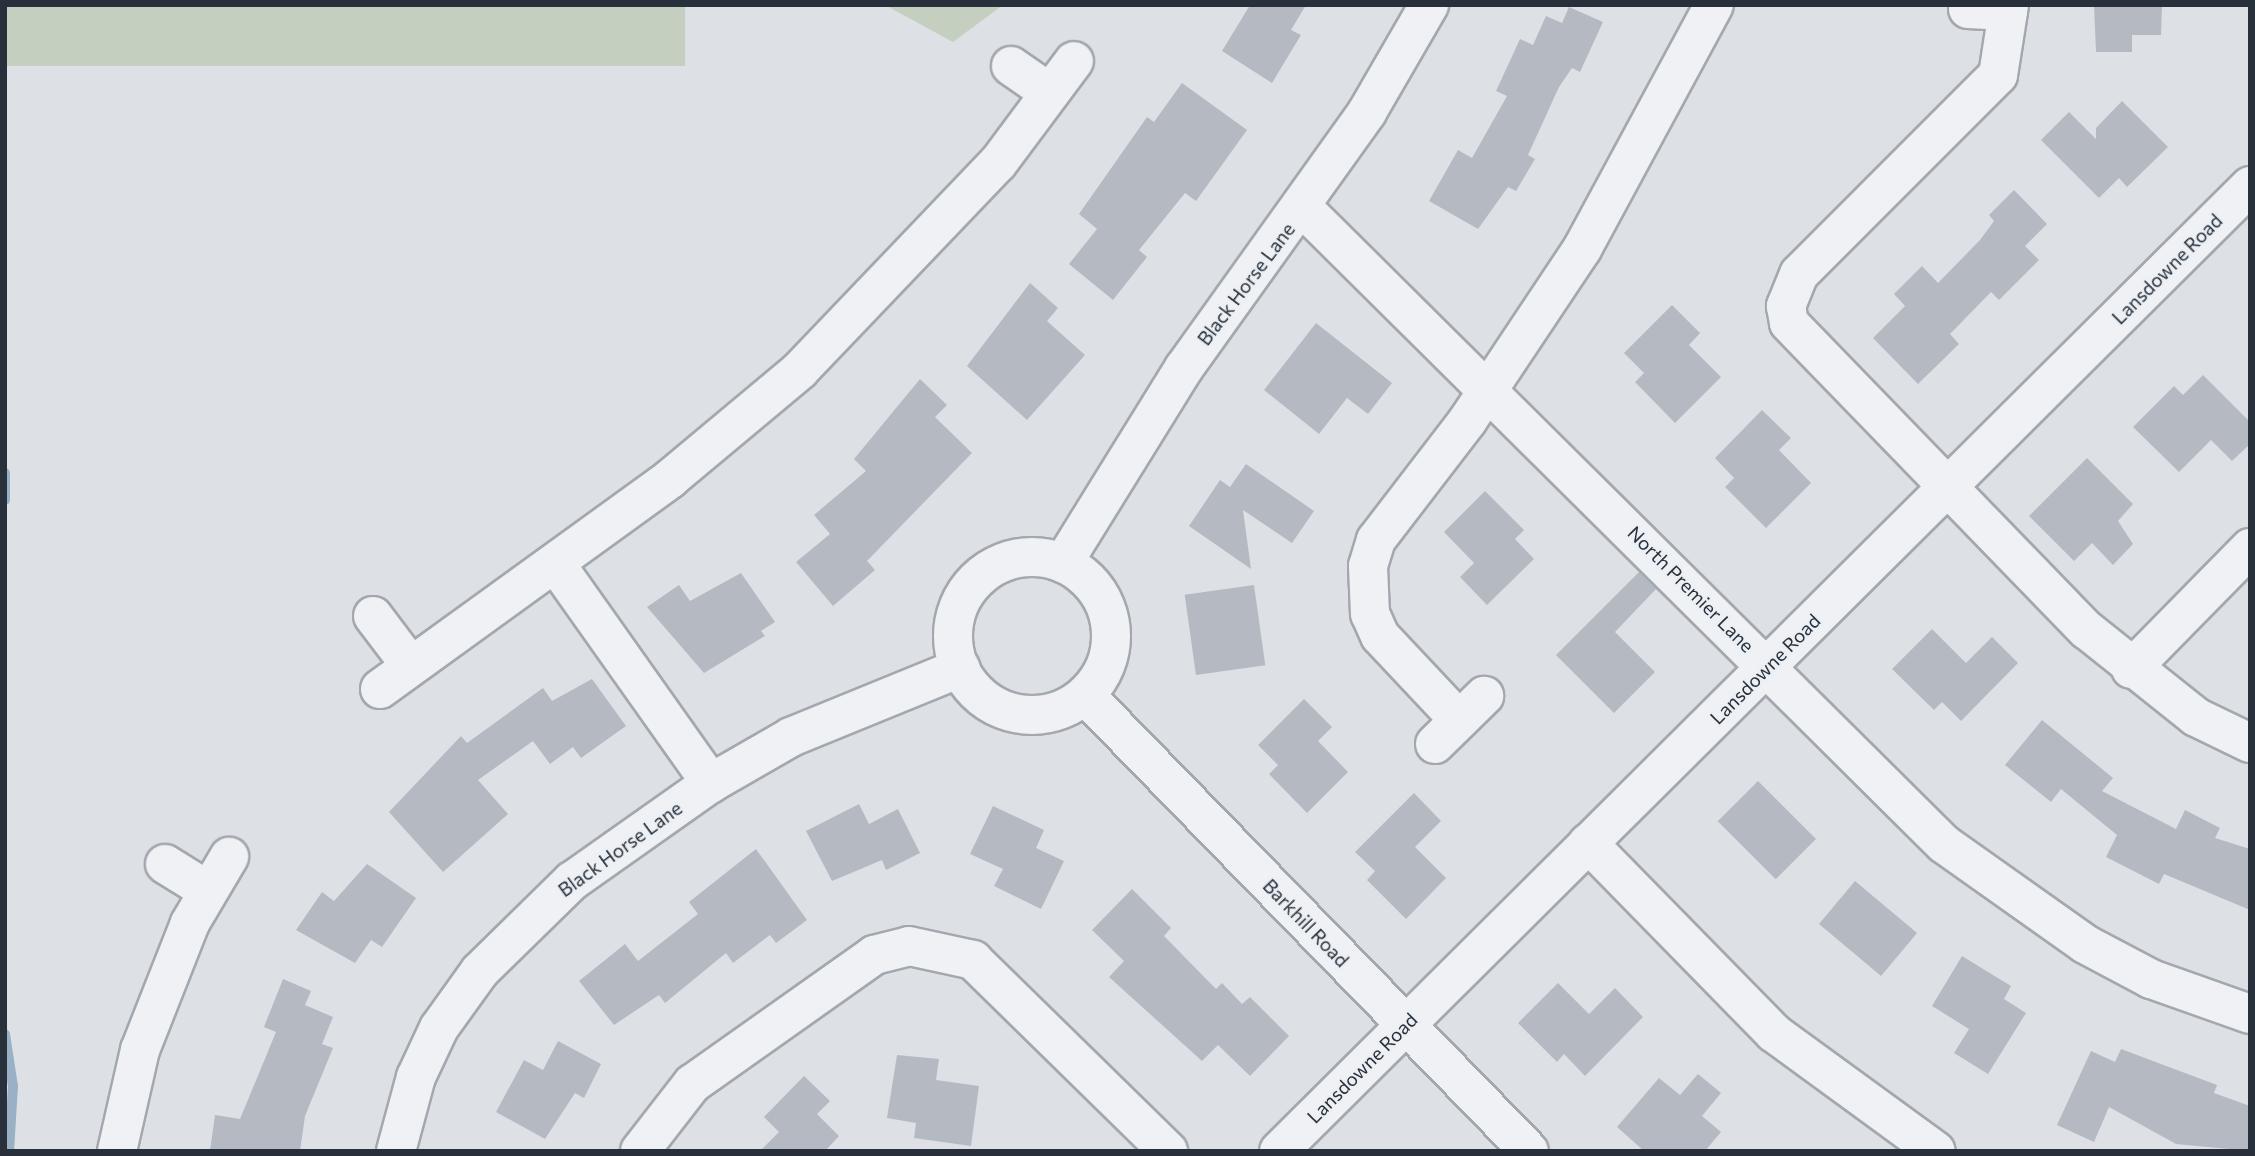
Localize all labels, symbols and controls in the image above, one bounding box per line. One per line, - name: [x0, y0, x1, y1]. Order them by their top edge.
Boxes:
- street label: Lansdowne Road: [2107, 209, 2227, 329]
- street label: Black Horse Lane: [1193, 218, 1299, 350]
- street label: North Premier Lane: [1623, 521, 1759, 657]
- street label: Lansdowne Road: [1705, 609, 1825, 729]
- street label: Black Horse Lane: [554, 797, 686, 901]
- street label: Barkhill Road: [1258, 874, 1354, 972]
- street label: Lansdowne Road: [1302, 1008, 1422, 1128]

